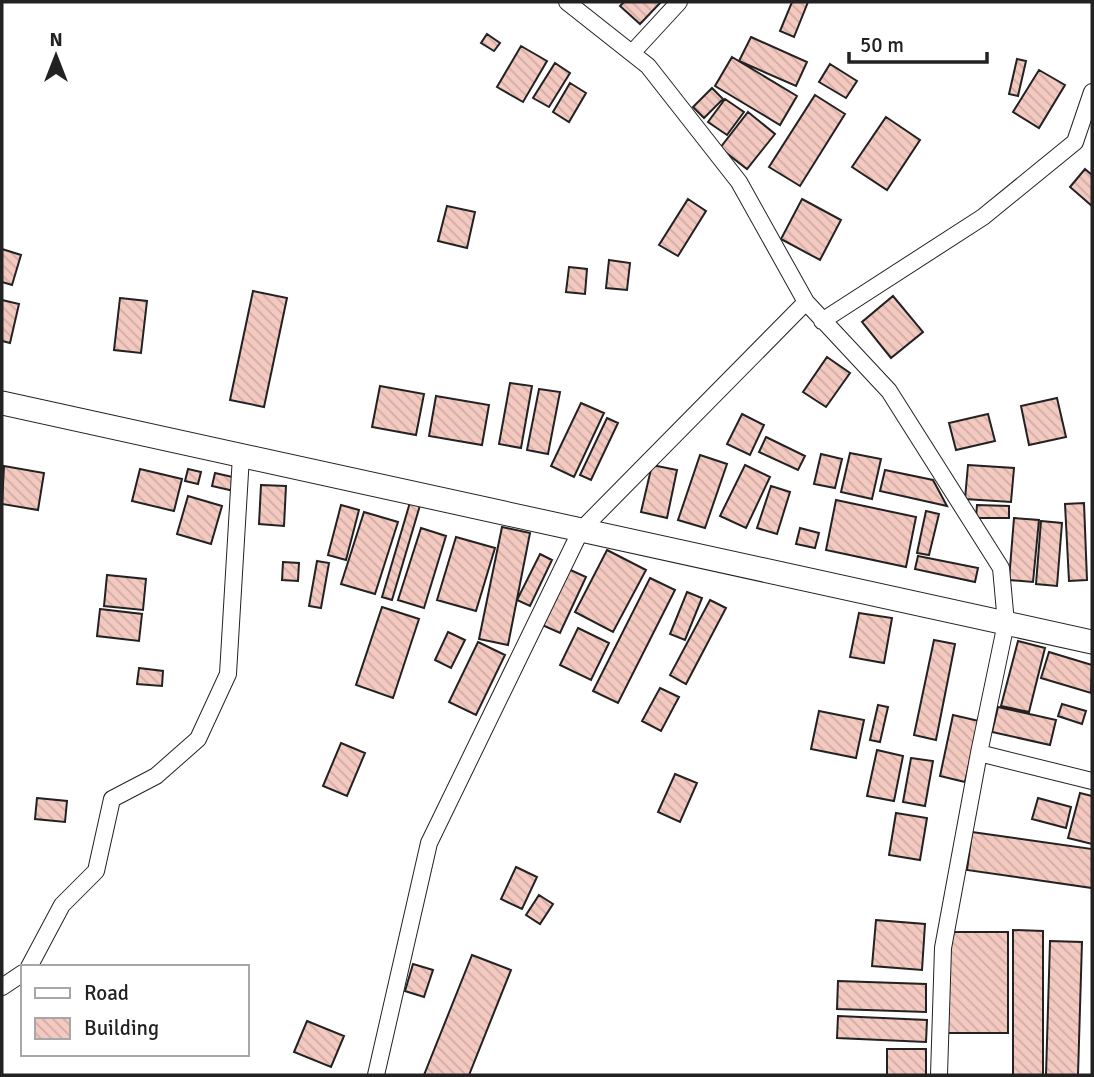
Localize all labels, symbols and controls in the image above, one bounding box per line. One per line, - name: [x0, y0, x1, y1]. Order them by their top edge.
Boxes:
- north arrow: [21, 21, 91, 91]
- scale bar: [849, 21, 987, 65]
- text: N: [49, 28, 63, 52]
- text: 50 m: [860, 32, 904, 58]
- legend: [21, 965, 248, 1056]
- text: Road: [84, 980, 129, 1006]
- text: Building: [84, 1015, 159, 1041]

